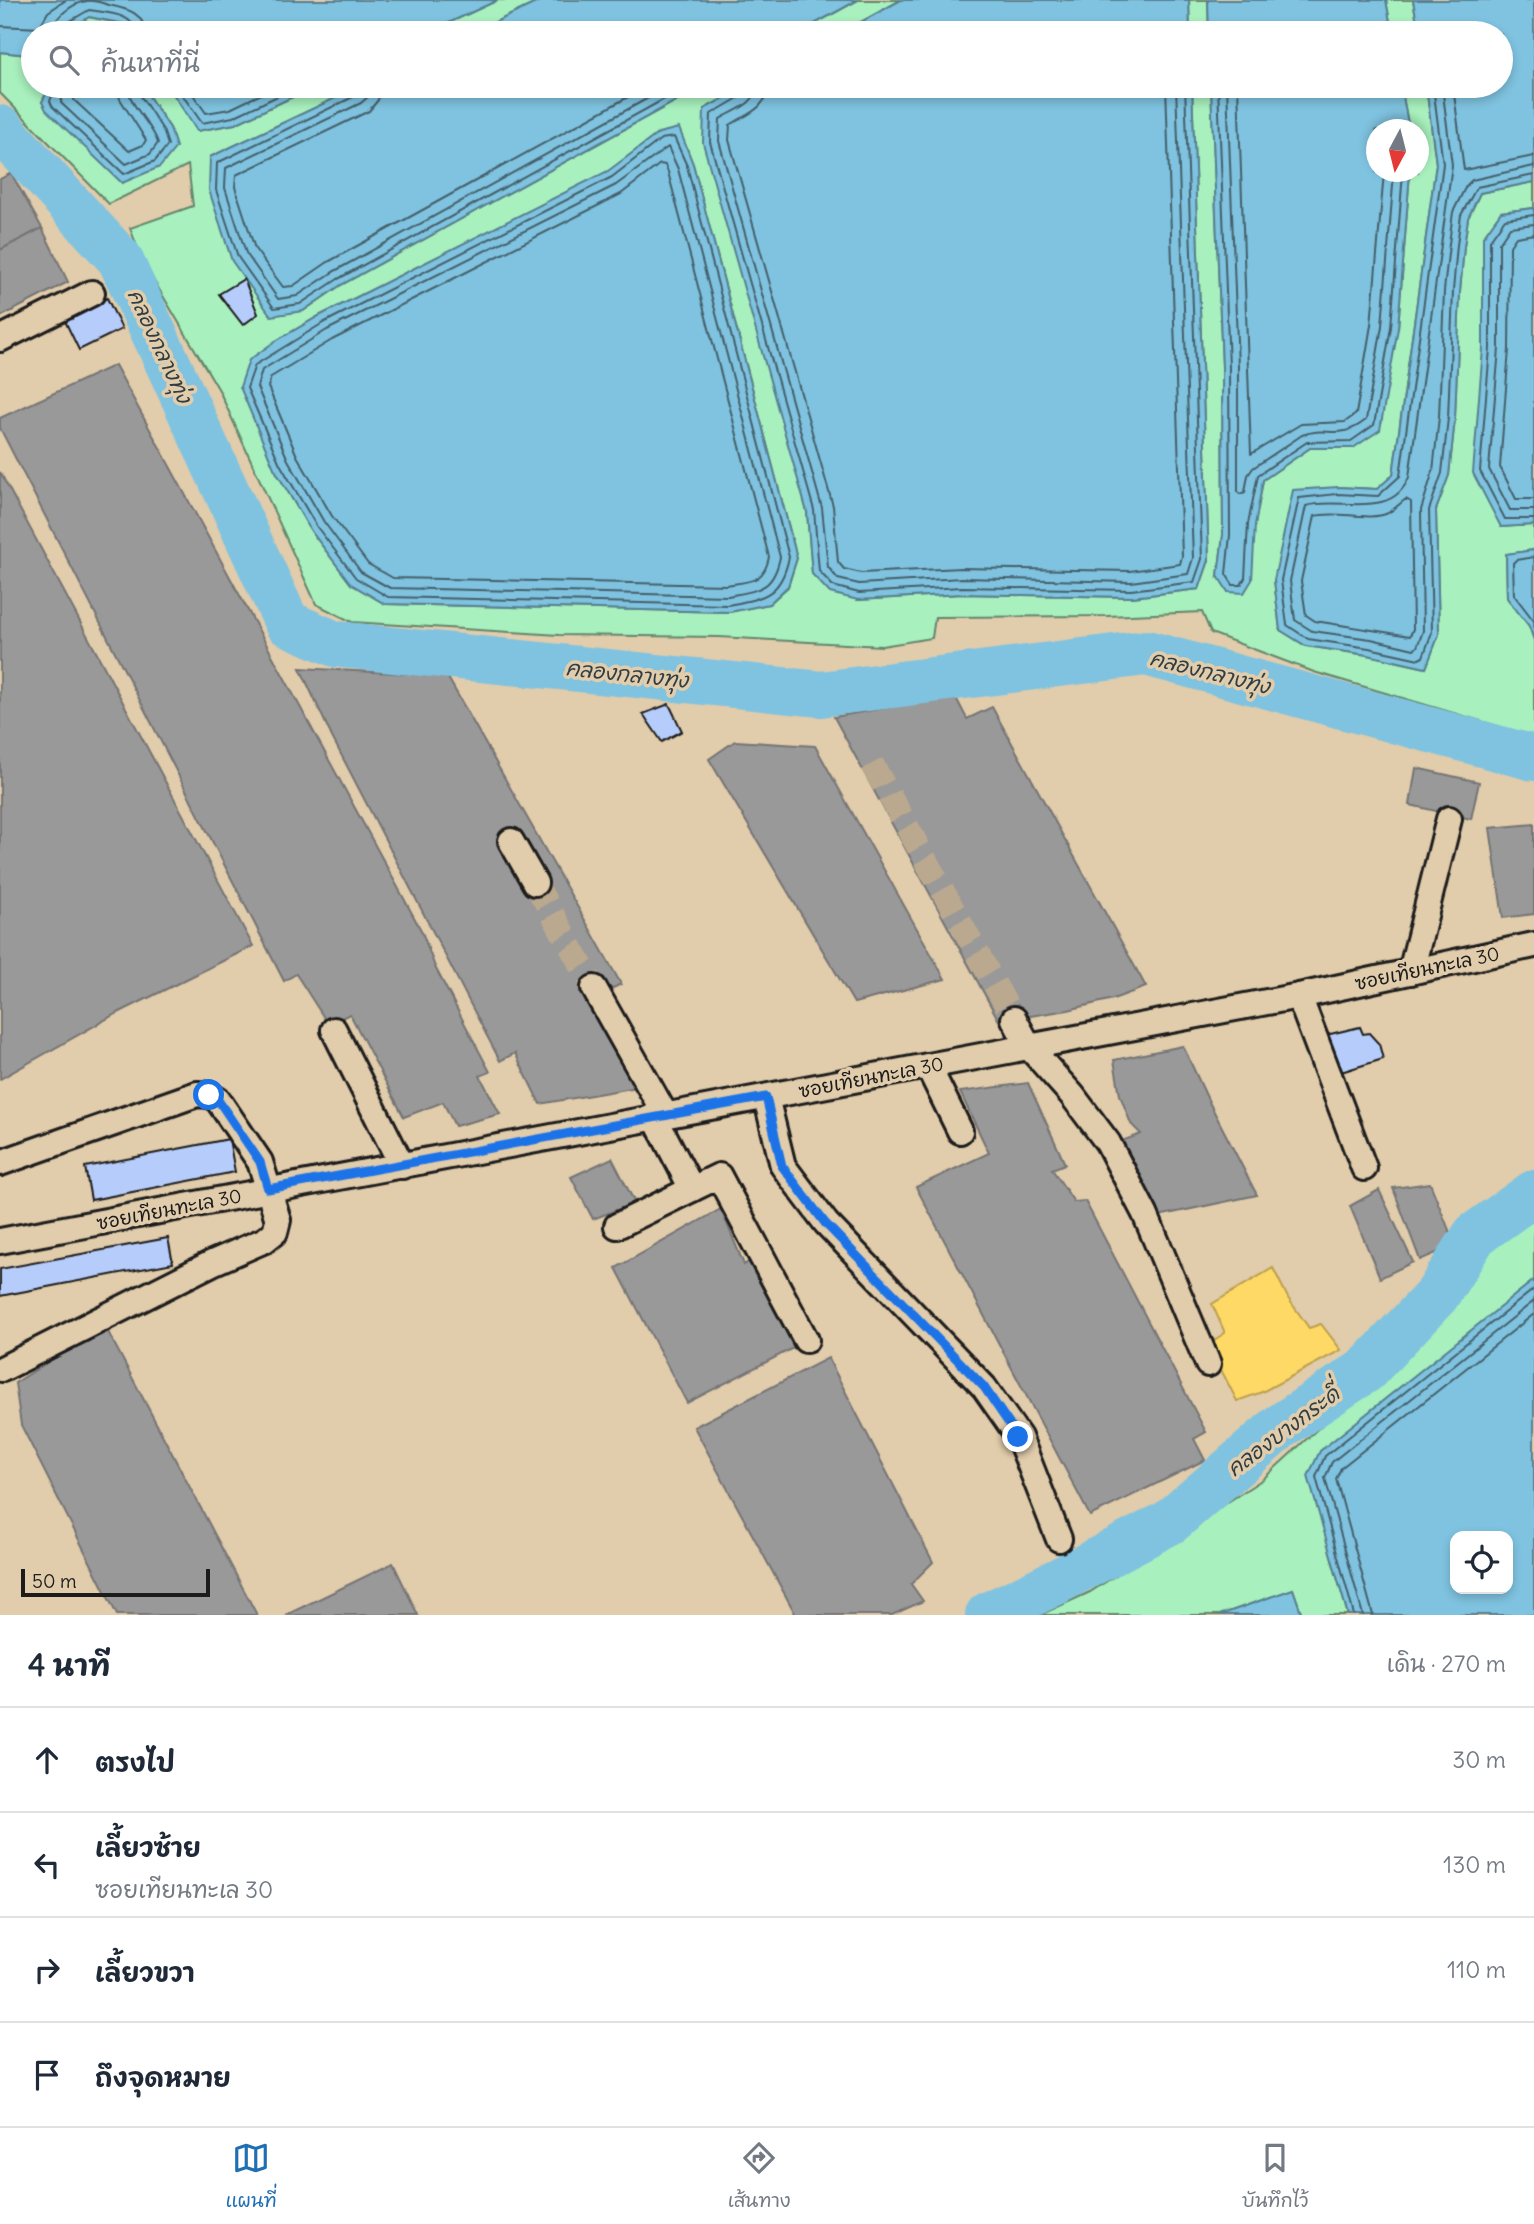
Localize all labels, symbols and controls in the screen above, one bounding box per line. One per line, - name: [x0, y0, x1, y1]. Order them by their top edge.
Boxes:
- search box: [21, 21, 1513, 98]
- icon: search: [45, 41, 83, 79]
- text: ค้นหาที่นี่: [101, 46, 200, 79]
- north arrow: [1366, 119, 1429, 182]
- water label: คลองกลางทุ่ง: [119, 285, 199, 410]
- water label: คลองกลางทุ่ง: [1147, 644, 1274, 703]
- water label: คลองกลางทุ่ง: [564, 654, 691, 697]
- street label: ซอยเทียนทะเล 30: [1353, 941, 1501, 995]
- street label: ซอยเทียนทะเล 30: [796, 1051, 946, 1103]
- route start: [193, 1079, 224, 1110]
- street label: ซอยเทียนทะเล 30: [94, 1183, 244, 1235]
- water label: คลองบางกระดี่: [1218, 1372, 1350, 1482]
- route end: [1002, 1421, 1033, 1452]
- map controls: [1450, 1531, 1513, 1594]
- button: locate: [1450, 1531, 1513, 1594]
- scale bar: [21, 1566, 210, 1598]
- text: 50 m: [32, 1569, 77, 1593]
- text: 4 นาที: [28, 1646, 110, 1684]
- text: เดิน · 270 m: [1387, 1649, 1506, 1678]
- icon: ahead: [28, 1741, 66, 1779]
- text: 30 m: [1452, 1745, 1506, 1774]
- text: ตรงไป: [95, 1746, 175, 1779]
- text: เลี้ยวซ้าย: [95, 1831, 201, 1864]
- icon: left: [28, 1846, 66, 1884]
- text: 130 m: [1443, 1850, 1506, 1879]
- text: ซอยเทียนทะเล 30: [95, 1875, 273, 1904]
- icon: right: [28, 1951, 66, 1989]
- text: 110 m: [1447, 1955, 1506, 1984]
- text: เลี้ยวขวา: [95, 1956, 195, 1989]
- icon: arrive: [28, 2056, 66, 2094]
- text: ถึงจุดหมาย: [95, 2061, 231, 2094]
- tab: แผนที่: [226, 2139, 277, 2214]
- tab: เส้นทาง: [728, 2139, 791, 2214]
- tab: บันทึกไว้: [1242, 2139, 1308, 2214]

